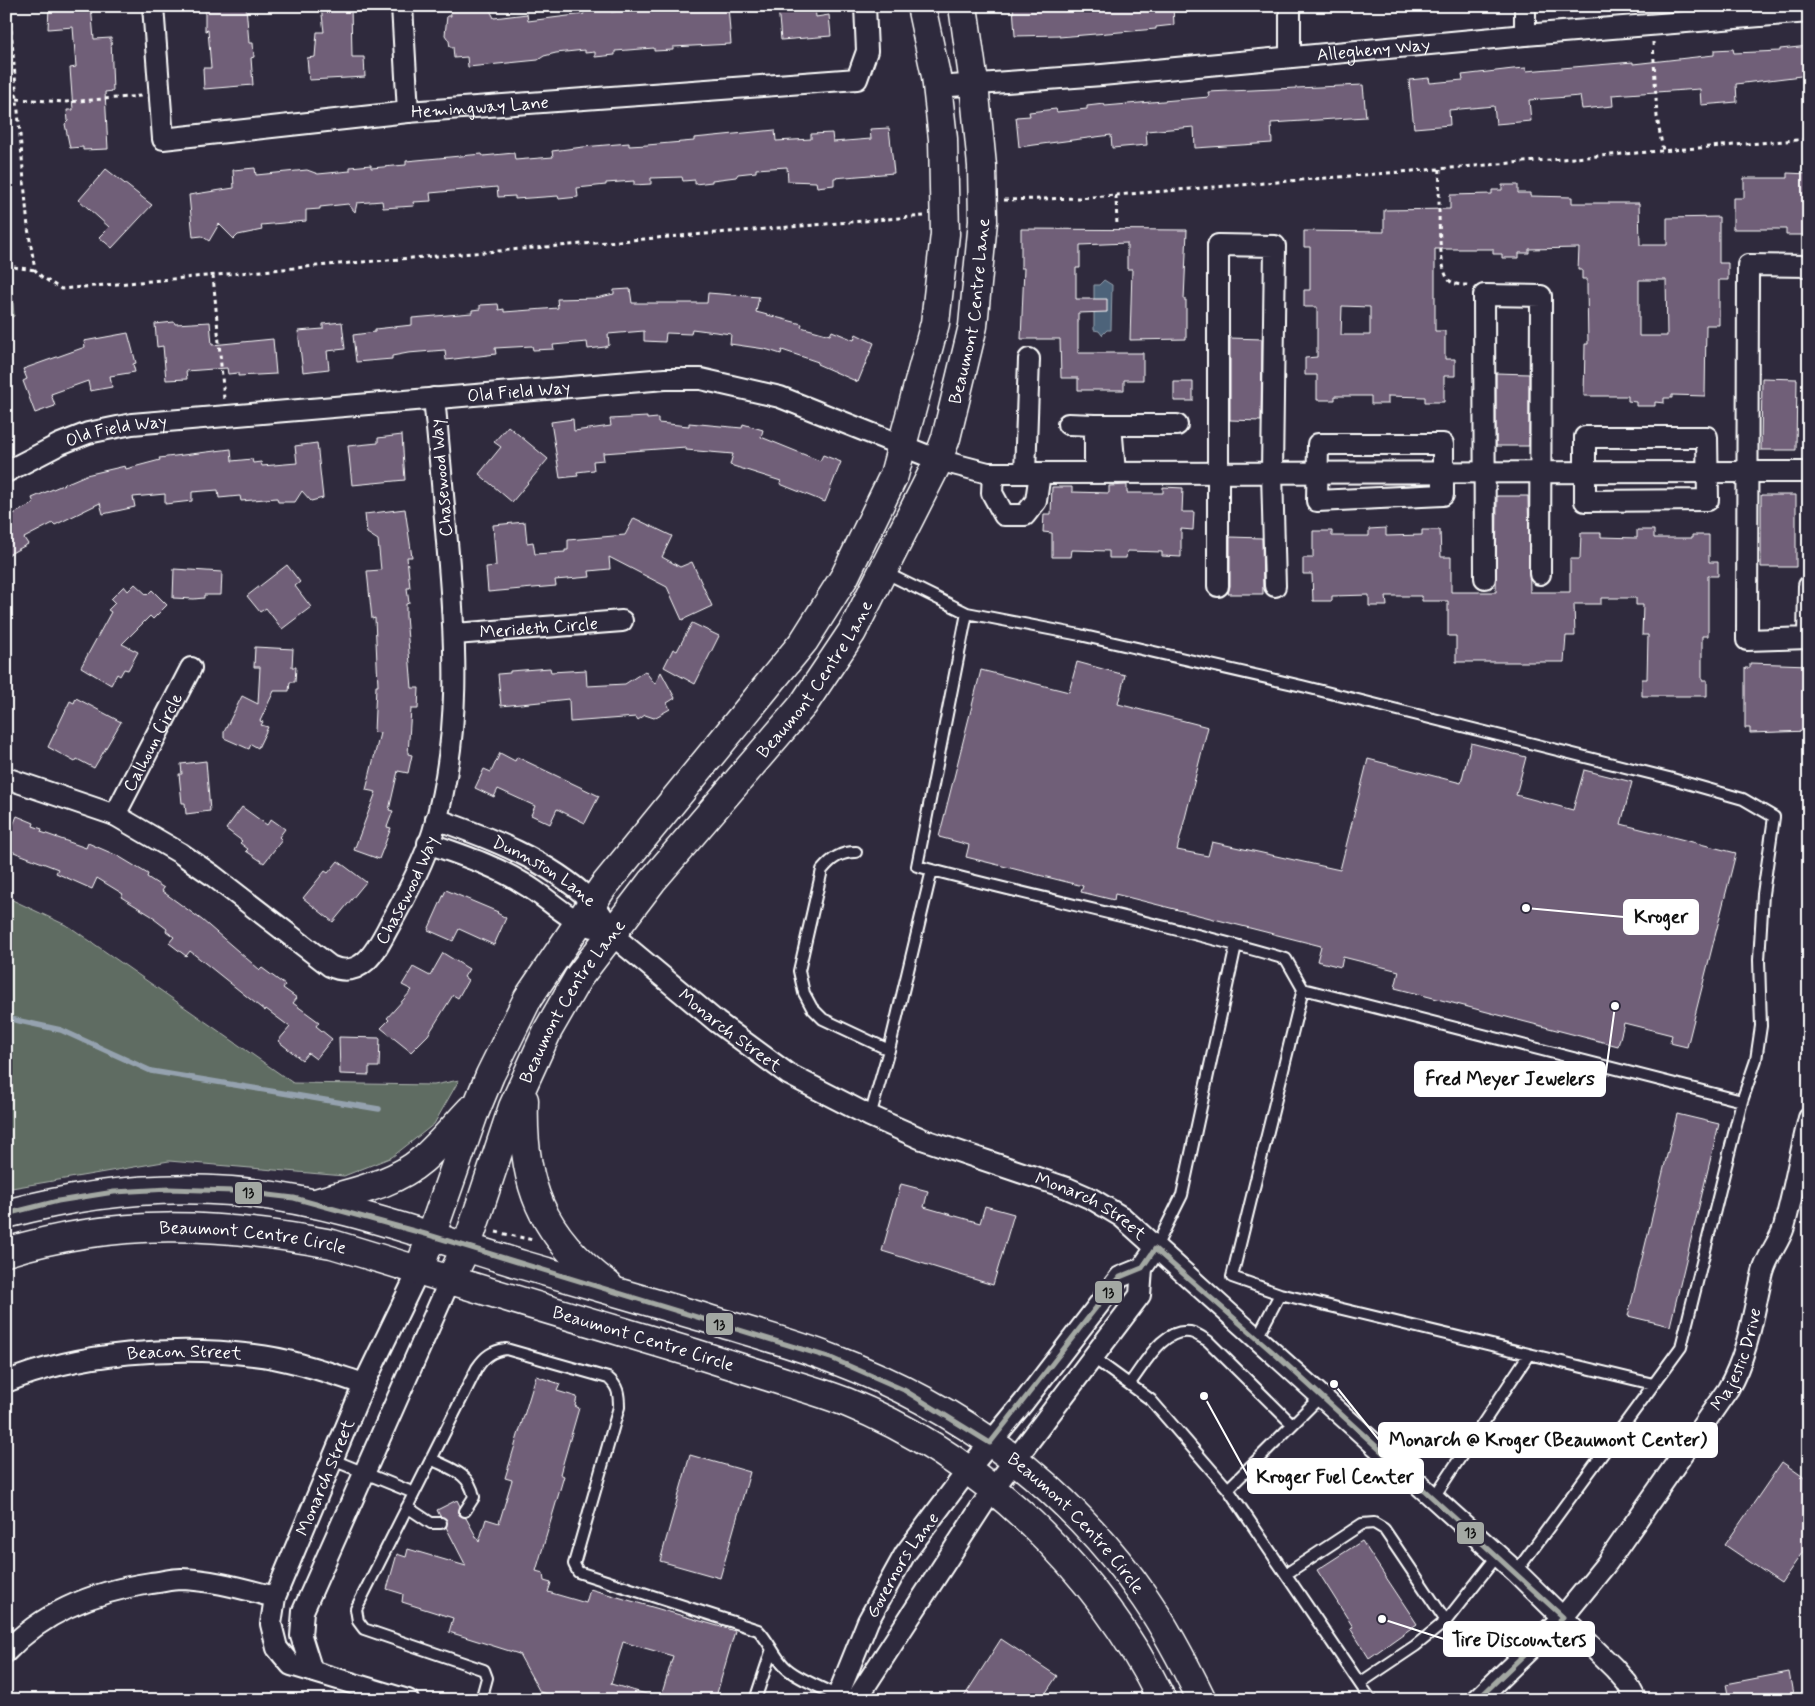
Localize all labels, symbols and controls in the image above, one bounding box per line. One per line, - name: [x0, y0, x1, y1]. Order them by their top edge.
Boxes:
- street label: Allegheny Way: [1316, 33, 1431, 68]
- street label: Hemingway Lane: [410, 91, 550, 125]
- street label: Beaumont Centre Lane: [944, 217, 996, 407]
- street label: Old Field Way: [466, 376, 571, 409]
- street label: Old Field Way: [62, 410, 168, 454]
- street label: Chasewood Way: [425, 418, 459, 538]
- street label: Beaumont Centre Lane: [752, 596, 879, 764]
- street label: Merideth Circle: [479, 612, 599, 645]
- street label: Calhoun Circle: [118, 689, 189, 796]
- street label: Dunnston Lane: [488, 831, 602, 913]
- street label: Chasewood Way: [370, 833, 444, 949]
- callout: Kroger: [1624, 900, 1698, 934]
- text: Kroger: [1634, 905, 1689, 931]
- street label: Beaumont Centre Lane: [514, 915, 632, 1087]
- street label: Monarch Street: [673, 984, 786, 1079]
- callout: Fred Meyer Jewelers: [1415, 1062, 1605, 1096]
- text: Fred Meyer Jewelers: [1425, 1067, 1595, 1092]
- street label: Monarch Street: [1032, 1167, 1151, 1247]
- line badge: 13: [234, 1181, 263, 1205]
- text: 13: [242, 1184, 254, 1202]
- street label: Beaumont Centre Circle: [159, 1216, 350, 1261]
- line badge: 13: [1094, 1280, 1123, 1304]
- text: 13: [1102, 1284, 1114, 1302]
- street label: Beaumont Centre Circle: [549, 1301, 737, 1378]
- street label: Majestic Drive: [1705, 1306, 1768, 1416]
- line badge: 13: [705, 1312, 734, 1336]
- text: 13: [713, 1316, 725, 1334]
- street label: Beacon Street: [126, 1340, 243, 1367]
- street label: Monarch Street: [291, 1415, 361, 1540]
- callout: Monarch @ Kroger (Beaumont Center): [1379, 1423, 1717, 1457]
- text: Monarch @ Kroger (Beaumont Center): [1389, 1428, 1707, 1454]
- street label: Beaumont Centre Circle: [1002, 1447, 1150, 1599]
- callout: Kroger Fuel Center: [1248, 1459, 1423, 1493]
- text: Kroger Fuel Center: [1256, 1465, 1415, 1491]
- street label: Governors Lane: [861, 1508, 945, 1623]
- line badge: 13: [1456, 1521, 1485, 1545]
- text: 13: [1464, 1524, 1476, 1542]
- callout: Tire Discounters: [1444, 1622, 1594, 1656]
- text: Tire Discounters: [1452, 1628, 1587, 1653]

